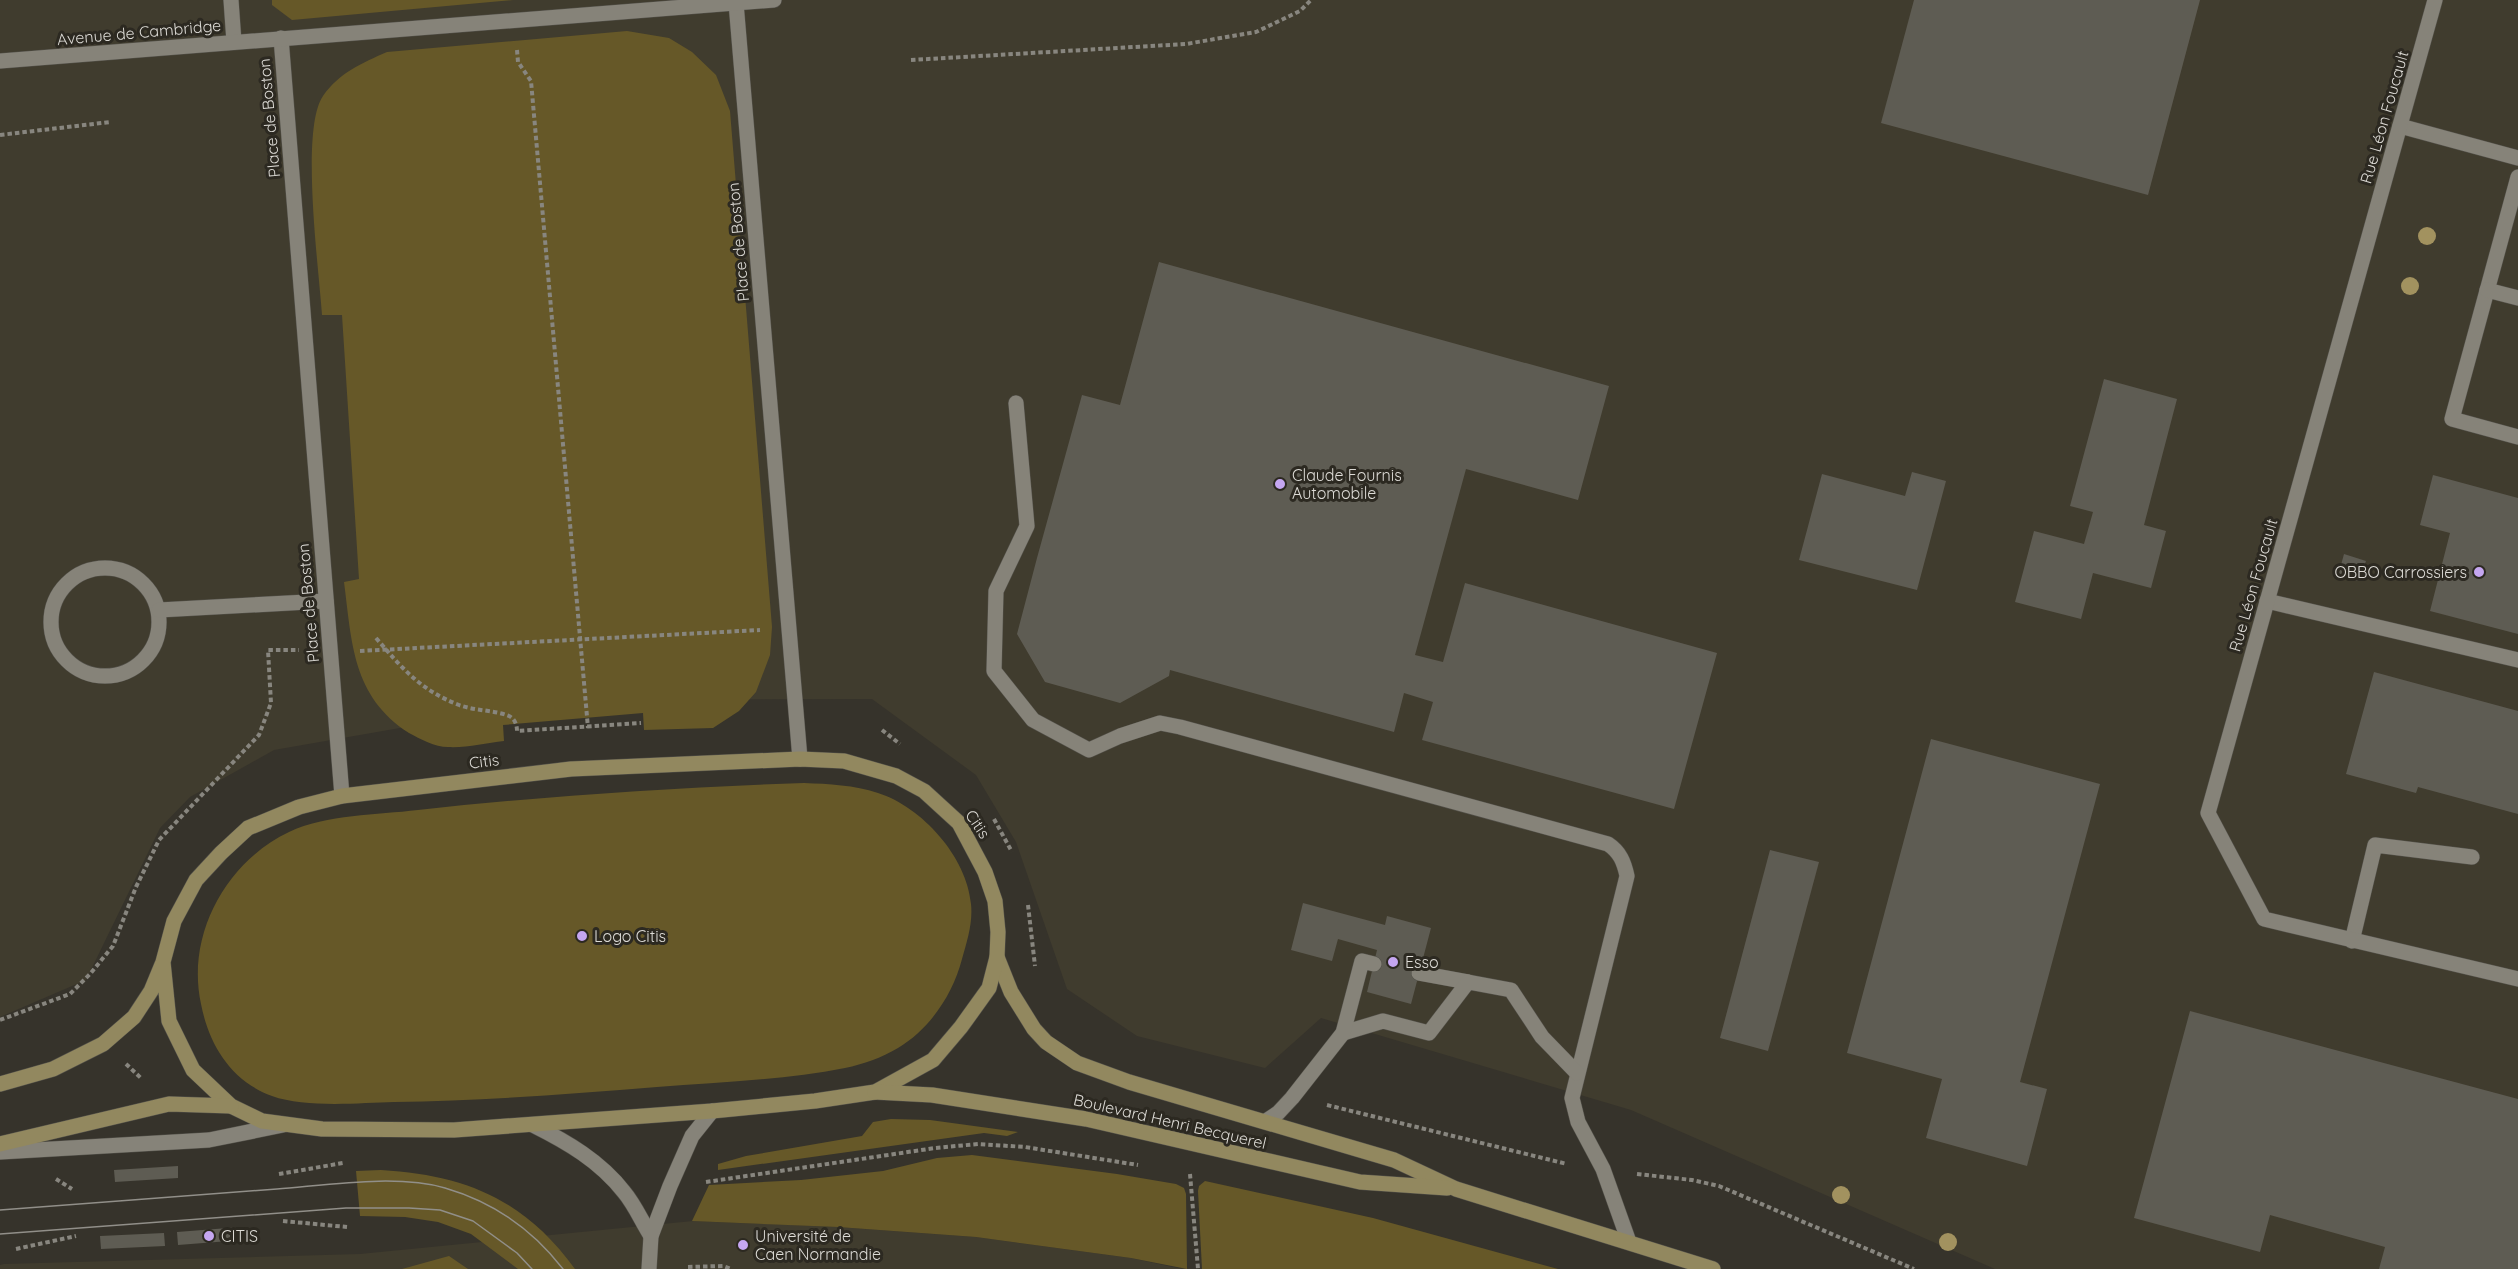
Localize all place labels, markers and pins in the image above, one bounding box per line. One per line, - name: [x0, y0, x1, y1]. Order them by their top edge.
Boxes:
- place label: Claude Fournis Automobile: [1292, 465, 1402, 503]
- marker: Claude Fournis Automobile: [1273, 477, 1287, 491]
- place label: OBBO Carrossiers: [2334, 562, 2467, 582]
- marker: OBBO Carrossiers: [2472, 565, 2486, 579]
- place label: Logo Citis: [594, 926, 666, 946]
- marker: Logo Citis: [575, 929, 589, 943]
- place label: Esso: [1405, 952, 1439, 972]
- marker: Esso: [1386, 955, 1400, 969]
- place label: CITIS: [221, 1226, 258, 1246]
- place label: Université de Caen Normandie: [755, 1226, 881, 1264]
- marker: CITIS: [202, 1229, 216, 1243]
- marker: Université de Caen Normandie: [736, 1238, 750, 1252]

